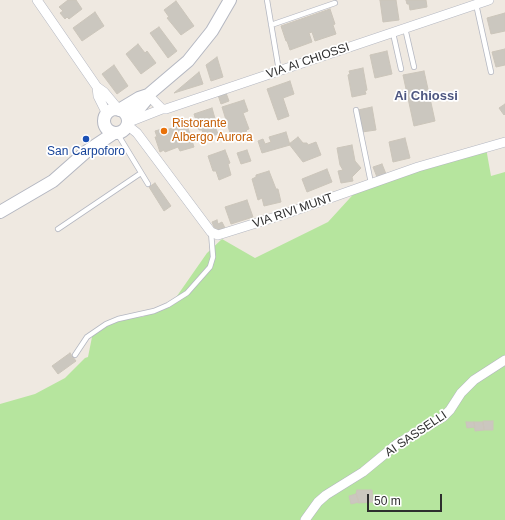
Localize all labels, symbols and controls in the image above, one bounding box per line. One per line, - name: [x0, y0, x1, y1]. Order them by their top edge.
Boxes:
- street label: VIA AI CHIOSSI: [265, 40, 351, 82]
- district label: Ai Chiossi: [394, 88, 458, 104]
- place label: Ristorante Albergo Aurora: [172, 117, 253, 145]
- marker: Ristorante Albergo Aurora: [159, 126, 169, 136]
- marker: San Carpoforo: [81, 134, 91, 144]
- place label: San Carpoforo: [47, 145, 125, 159]
- street label: VIA RIVI MUNT: [251, 191, 335, 231]
- street label: AI SASSELLI: [382, 408, 450, 460]
- scale bar: [369, 486, 444, 512]
- text: 50 m: [374, 494, 401, 508]

